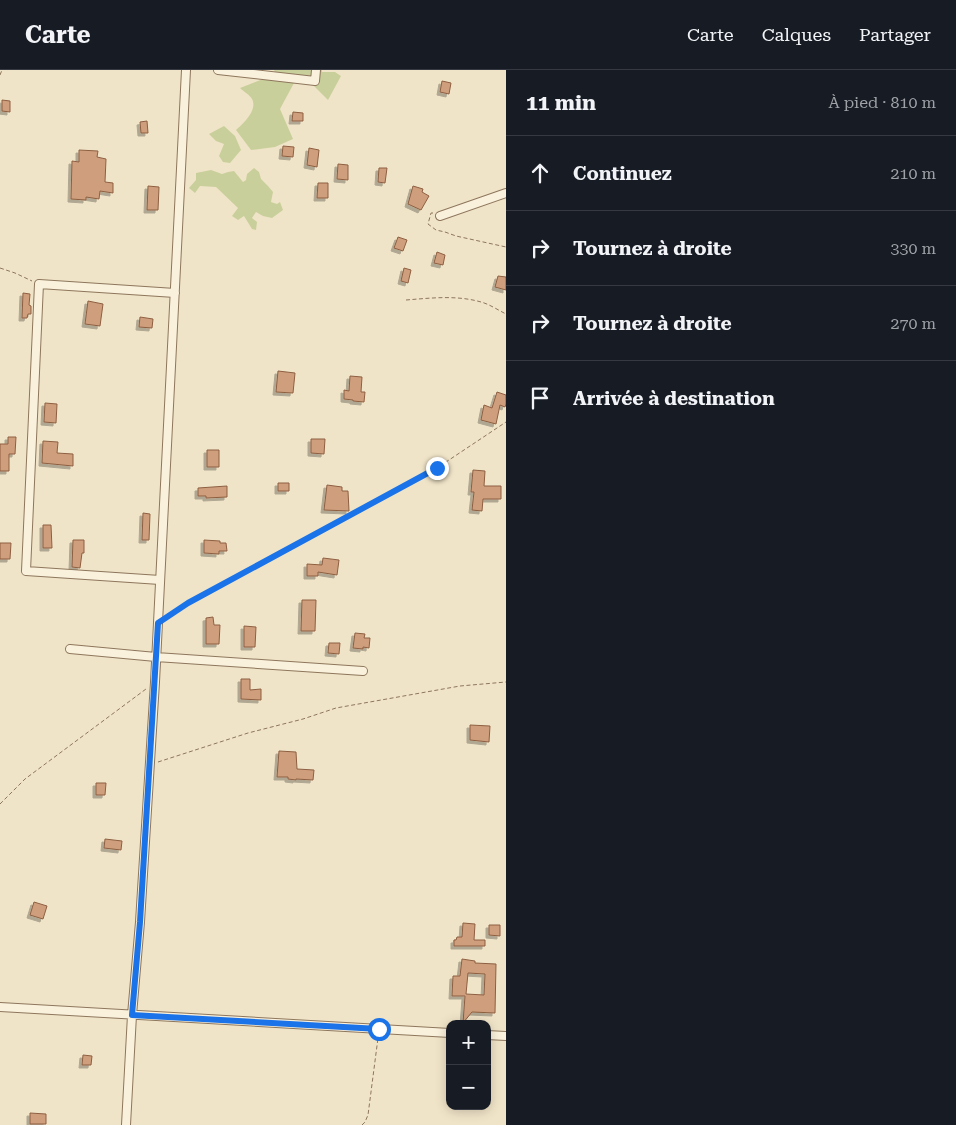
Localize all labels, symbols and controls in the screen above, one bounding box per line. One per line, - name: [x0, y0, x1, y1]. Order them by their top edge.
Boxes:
- text: Carte: [25, 21, 91, 49]
- text: Carte: [687, 24, 734, 45]
- text: Calques: [762, 24, 831, 45]
- text: Partager: [859, 24, 931, 45]
- text: 11 min: [526, 91, 596, 115]
- text: À pied · 810 m: [828, 93, 936, 112]
- icon: ahead: [526, 159, 554, 187]
- text: Continuez: [573, 162, 672, 185]
- text: 210 m: [890, 164, 936, 183]
- icon: right: [526, 234, 554, 262]
- text: Tournez à droite: [573, 237, 732, 260]
- text: 330 m: [890, 239, 936, 258]
- icon: right: [526, 309, 554, 337]
- text: Tournez à droite: [573, 312, 732, 335]
- text: 270 m: [890, 314, 936, 333]
- icon: arrive: [526, 384, 554, 412]
- text: Arrivée à destination: [573, 387, 775, 410]
- route end: [426, 457, 449, 480]
- route start: [368, 1018, 391, 1041]
- map controls: [446, 1020, 491, 1110]
- button: +: [446, 1020, 491, 1065]
- button: −: [446, 1065, 491, 1110]

